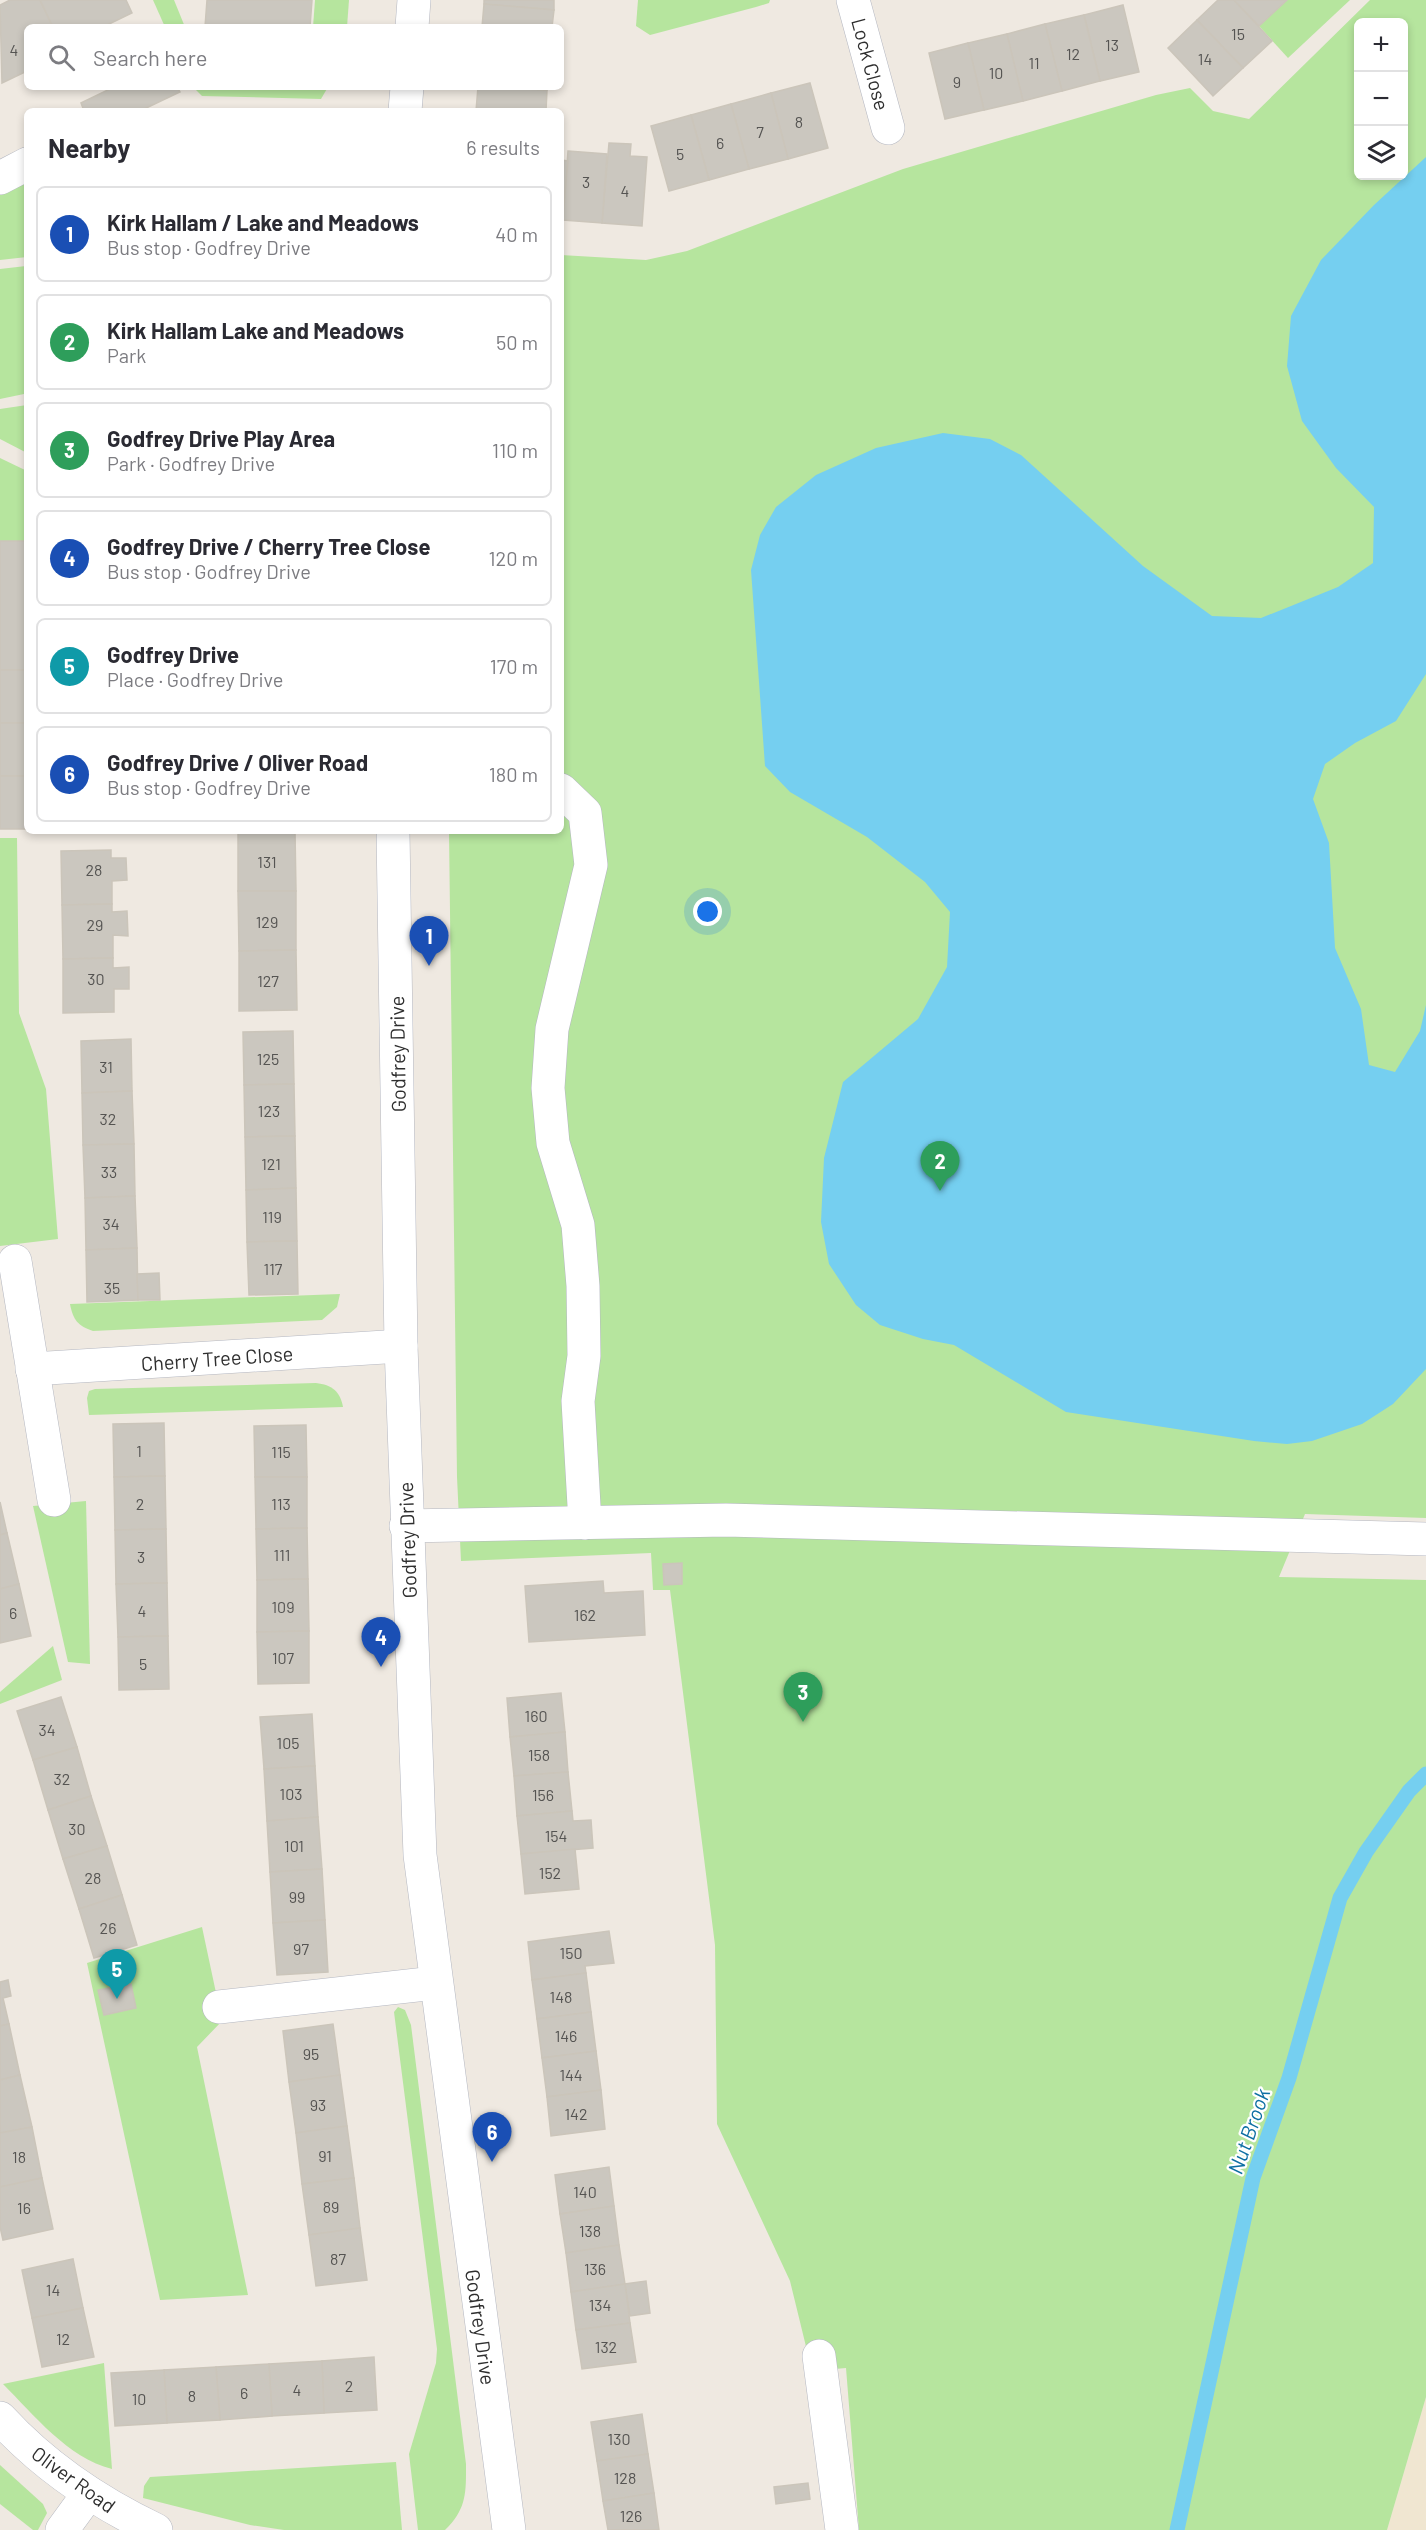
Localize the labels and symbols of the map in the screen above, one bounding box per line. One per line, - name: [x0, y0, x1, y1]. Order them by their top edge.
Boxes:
- street label: Lock Close: [847, 15, 895, 113]
- house number: 15: [1231, 24, 1245, 43]
- house number: 13: [1105, 35, 1119, 54]
- house number: 4: [10, 40, 18, 59]
- house number: 12: [1066, 44, 1080, 63]
- house number: 14: [1198, 49, 1212, 68]
- house number: 11: [1028, 53, 1040, 72]
- house number: 10: [989, 63, 1003, 82]
- house number: 9: [953, 72, 961, 91]
- house number: 8: [795, 112, 803, 131]
- house number: 7: [756, 122, 764, 141]
- house number: 6: [716, 133, 724, 152]
- house number: 5: [676, 144, 684, 163]
- house number: 3: [582, 172, 590, 191]
- house number: 4: [621, 181, 629, 200]
- house number: 131: [257, 852, 277, 871]
- house number: 28: [86, 860, 102, 879]
- your location: [693, 897, 722, 926]
- house number: 129: [256, 912, 278, 931]
- house number: 29: [87, 915, 103, 934]
- pin: 1: [410, 916, 448, 966]
- house number: 30: [87, 969, 105, 988]
- house number: 127: [257, 971, 279, 990]
- street label: Godfrey Drive: [384, 996, 410, 1112]
- house number: 125: [257, 1049, 279, 1068]
- house number: 31: [99, 1057, 113, 1076]
- house number: 123: [258, 1101, 280, 1120]
- house number: 32: [100, 1109, 116, 1128]
- pin: 2: [920, 1142, 960, 1191]
- house number: 121: [261, 1154, 281, 1173]
- house number: 33: [101, 1162, 117, 1181]
- house number: 119: [262, 1207, 282, 1226]
- house number: 34: [102, 1214, 120, 1233]
- house number: 117: [264, 1259, 283, 1278]
- house number: 35: [104, 1278, 120, 1297]
- street label: Cherry Tree Close: [140, 1341, 294, 1375]
- house number: 1: [136, 1441, 142, 1460]
- house number: 115: [271, 1442, 291, 1461]
- street label: Godfrey Drive: [393, 1481, 421, 1599]
- house number: 2: [136, 1494, 144, 1513]
- house number: 113: [271, 1494, 291, 1513]
- house number: 111: [274, 1545, 290, 1564]
- house number: 3: [137, 1547, 145, 1566]
- house number: 109: [272, 1597, 294, 1616]
- house number: 4: [138, 1601, 146, 1620]
- house number: 6: [9, 1603, 17, 1622]
- house number: 162: [574, 1605, 596, 1624]
- pin: 4: [362, 1618, 400, 1667]
- house number: 107: [272, 1648, 295, 1667]
- house number: 5: [139, 1654, 147, 1673]
- pin: 3: [784, 1672, 822, 1722]
- house number: 160: [525, 1706, 547, 1725]
- house number: 34: [38, 1720, 56, 1739]
- house number: 105: [277, 1733, 299, 1752]
- house number: 158: [528, 1745, 550, 1764]
- house number: 32: [54, 1769, 70, 1788]
- house number: 103: [280, 1784, 302, 1803]
- house number: 156: [532, 1785, 554, 1804]
- house number: 30: [68, 1819, 86, 1838]
- house number: 154: [545, 1826, 567, 1845]
- house number: 101: [284, 1836, 304, 1855]
- house number: 152: [539, 1863, 561, 1882]
- house number: 28: [85, 1868, 101, 1887]
- house number: 99: [289, 1887, 305, 1906]
- house number: 26: [100, 1918, 116, 1937]
- house number: 97: [293, 1939, 309, 1958]
- house number: 150: [560, 1943, 582, 1962]
- pin: 5: [98, 1950, 136, 1999]
- house number: 148: [550, 1987, 572, 2006]
- house number: 146: [555, 2026, 577, 2045]
- house number: 95: [303, 2044, 319, 2063]
- house number: 144: [559, 2065, 583, 2084]
- water label: Nut Brook: [1222, 2084, 1275, 2177]
- house number: 93: [310, 2095, 326, 2114]
- house number: 142: [565, 2104, 588, 2123]
- pin: 6: [472, 2112, 512, 2162]
- house number: 91: [318, 2146, 332, 2165]
- house number: 18: [12, 2147, 26, 2166]
- house number: 140: [573, 2182, 597, 2201]
- house number: 89: [323, 2197, 339, 2216]
- house number: 16: [17, 2198, 31, 2217]
- house number: 138: [579, 2221, 601, 2240]
- house number: 87: [330, 2249, 346, 2268]
- house number: 136: [584, 2259, 606, 2278]
- street label: Godfrey Drive: [461, 2268, 501, 2386]
- house number: 14: [46, 2280, 60, 2299]
- house number: 134: [589, 2295, 611, 2314]
- house number: 12: [56, 2329, 70, 2348]
- house number: 132: [595, 2337, 617, 2356]
- house number: 2: [345, 2376, 353, 2395]
- house number: 4: [293, 2380, 301, 2399]
- house number: 6: [240, 2383, 248, 2402]
- house number: 8: [188, 2386, 196, 2405]
- house number: 10: [132, 2389, 146, 2408]
- house number: 130: [608, 2429, 630, 2448]
- street label: Oliver Road: [28, 2441, 120, 2517]
- house number: 128: [614, 2468, 636, 2487]
- house number: 126: [620, 2506, 642, 2525]

